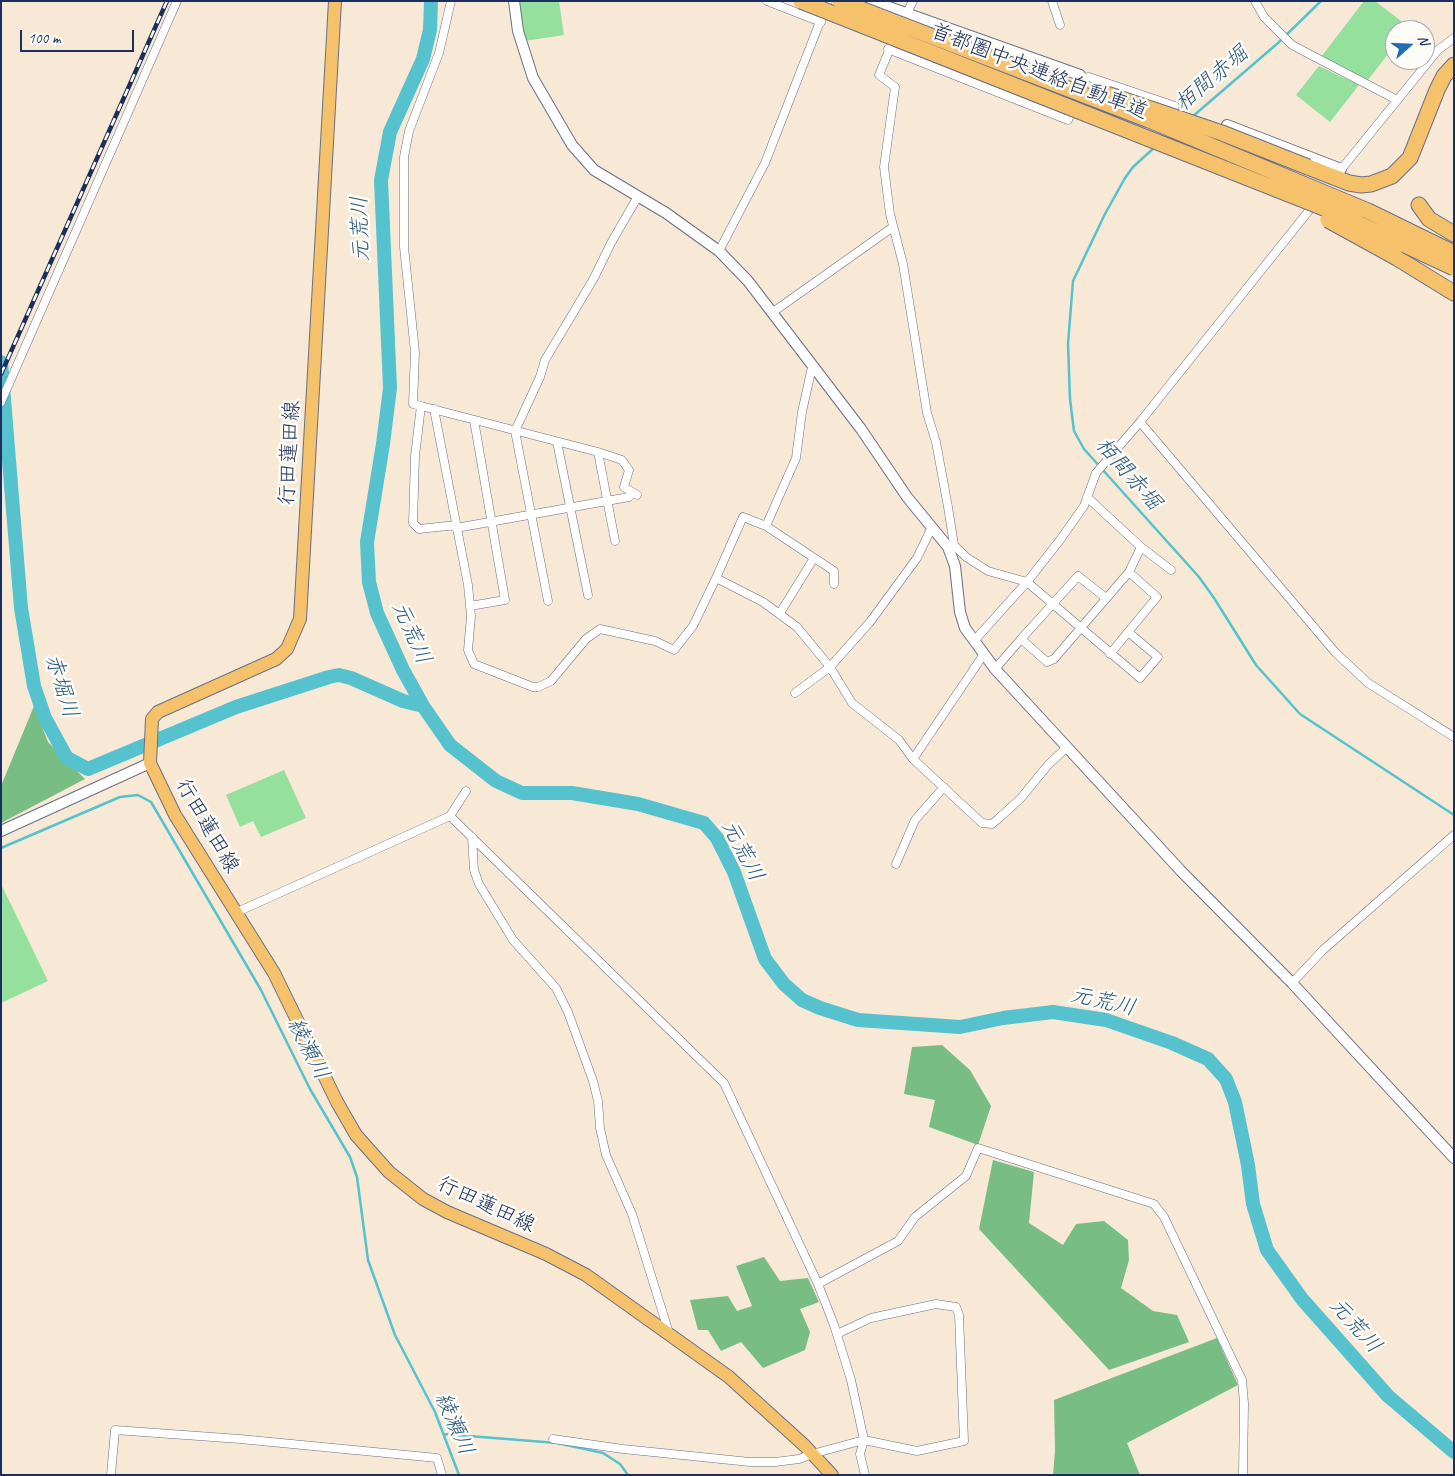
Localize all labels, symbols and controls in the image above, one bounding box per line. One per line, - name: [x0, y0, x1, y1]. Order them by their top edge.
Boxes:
- street label: 首都圏中央連絡自動車道: [927, 19, 1151, 125]
- scale bar: [22, 20, 136, 52]
- north arrow: [1385, 20, 1435, 70]
- text: 100 m: [28, 29, 60, 48]
- text: N: [1414, 33, 1433, 47]
- water label: 栢間赤堀: [1170, 41, 1254, 117]
- water label: 元荒川: [347, 196, 375, 262]
- street label: 行田蓮田線: [275, 400, 305, 506]
- water label: 栢間赤堀: [1089, 432, 1167, 516]
- water label: 元荒川: [386, 597, 436, 669]
- water label: 赤堀川: [39, 651, 83, 721]
- street label: 行田蓮田線: [170, 774, 244, 878]
- water label: 元荒川: [715, 816, 769, 886]
- water label: 元荒川: [1068, 982, 1138, 1022]
- water label: 綾瀬川: [281, 1014, 335, 1084]
- street label: 行田蓮田線: [433, 1171, 539, 1239]
- water label: 元荒川: [1323, 1293, 1387, 1359]
- water label: 綾瀬川: [429, 1388, 479, 1460]

